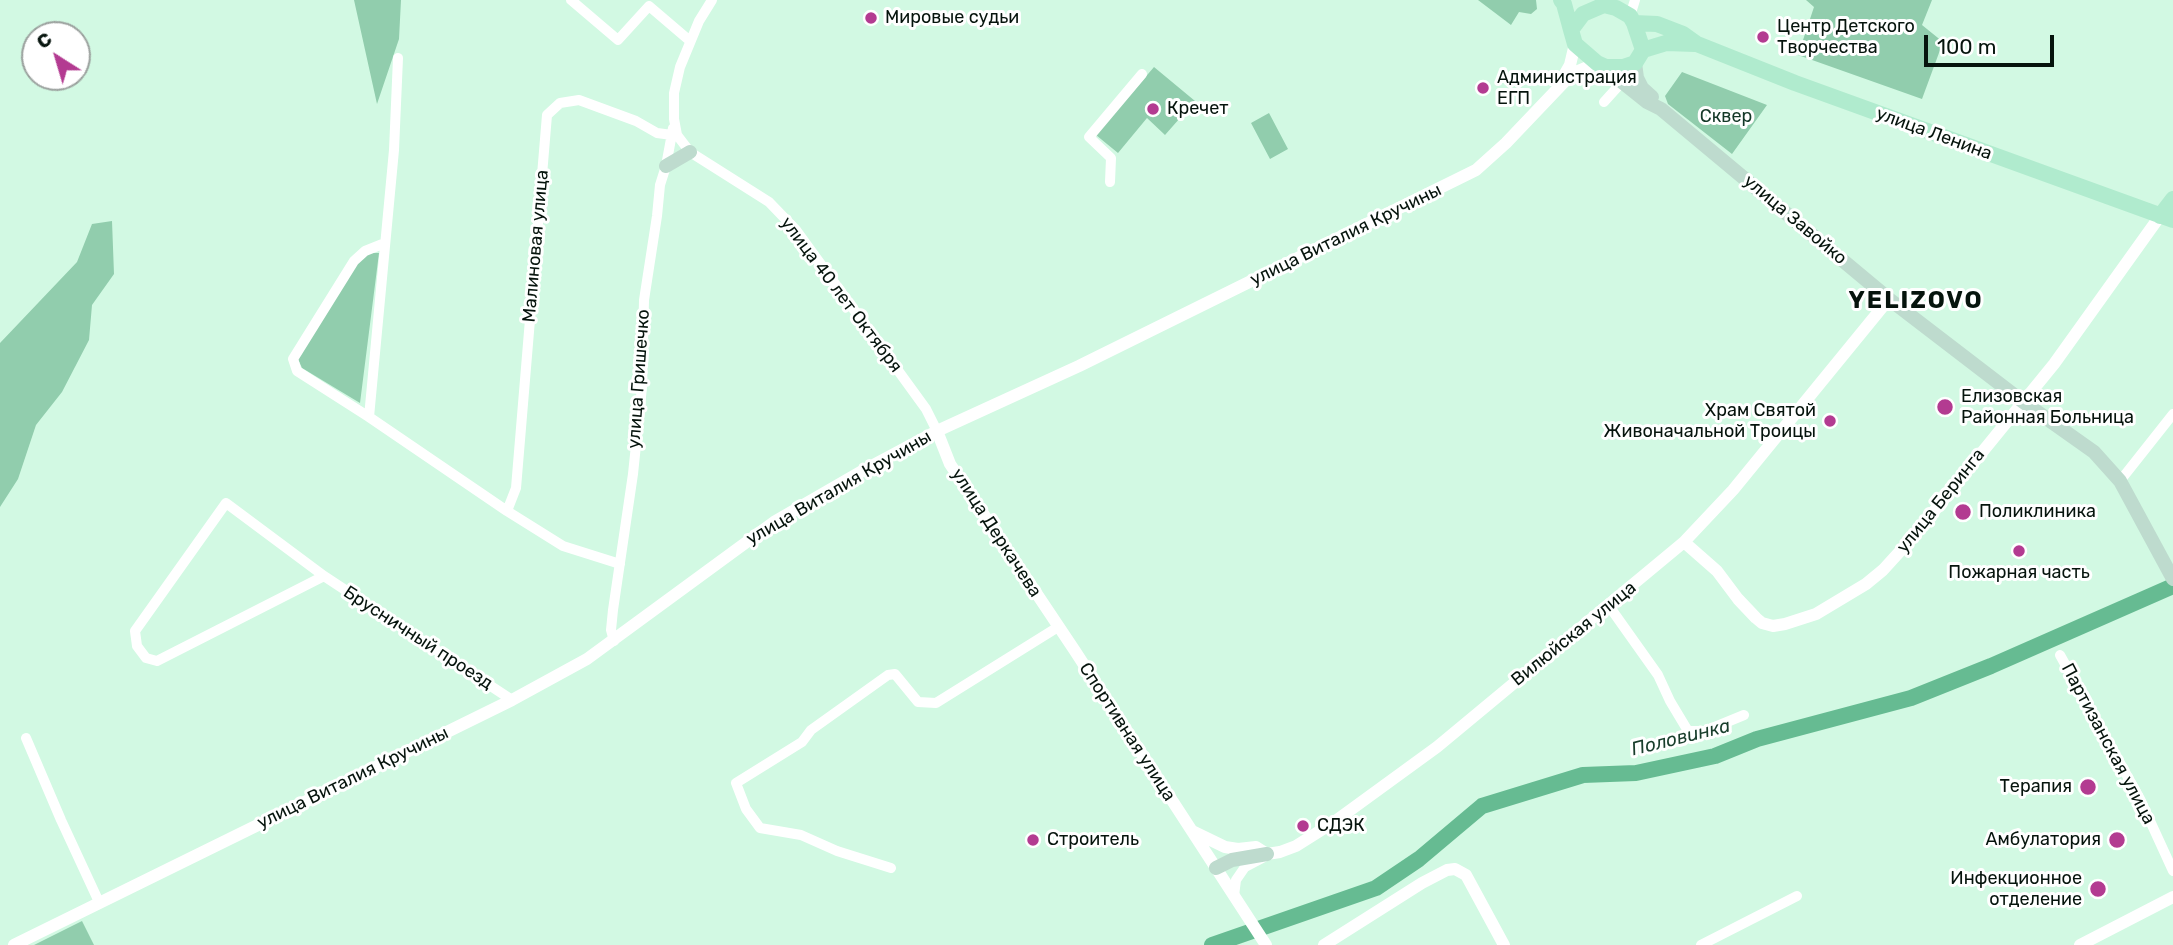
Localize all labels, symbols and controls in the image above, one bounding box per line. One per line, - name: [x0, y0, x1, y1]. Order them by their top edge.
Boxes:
- place label: Мировые судьи: [885, 7, 1019, 29]
- marker: Мировые судьи: [863, 10, 879, 26]
- place label: Центр Детского Творчества: [1777, 16, 1915, 58]
- north arrow: [21, 21, 91, 91]
- scale bar: [1928, 21, 2058, 65]
- text: С: [32, 27, 57, 54]
- marker: Центр Детского Творчества: [1755, 29, 1771, 45]
- text: 100 m: [1937, 34, 1996, 59]
- place label: Администрация ЕГП: [1497, 67, 1637, 110]
- marker: Администрация ЕГП: [1475, 80, 1491, 96]
- place label: Кречет: [1167, 98, 1229, 120]
- marker: Кречет: [1145, 101, 1161, 117]
- street label: улица Ленина: [1873, 103, 1995, 165]
- park label: Сквер: [1700, 106, 1752, 128]
- street label: Малиновая улица: [519, 169, 553, 323]
- street label: улица Завойко: [1739, 171, 1851, 269]
- street label: улица Виталия Кручины: [1247, 179, 1445, 291]
- street label: улица 40 лет Октября: [775, 213, 907, 377]
- district label: YELIZOVO: [1849, 287, 1983, 315]
- street label: улица Гришечко: [623, 309, 655, 449]
- place label: Елизовская Районная Больница: [1961, 386, 2134, 428]
- marker: Елизовская Районная Больница: [1935, 397, 1955, 417]
- place label: Храм Святой Живоначальной Троицы: [1604, 400, 1816, 442]
- marker: Храм Святой Живоначальной Троицы: [1822, 413, 1838, 429]
- street label: улица Виталия Кручины: [743, 426, 935, 550]
- street label: улица Беринга: [1892, 444, 1990, 558]
- street label: улица Деркачева: [946, 464, 1046, 602]
- place label: Поликлиника: [1979, 501, 2096, 523]
- marker: Поликлиника: [1953, 502, 1973, 522]
- marker: Пожарная часть: [2011, 543, 2027, 559]
- place label: Пожарная часть: [1948, 562, 2090, 584]
- street label: Вилюйская улица: [1507, 577, 1641, 691]
- street label: Брусничный проезд: [339, 582, 497, 694]
- street label: Спортивная улица: [1074, 659, 1180, 805]
- street label: Партизанская улица: [2056, 660, 2160, 828]
- water label: Половинка: [1629, 715, 1733, 761]
- street label: улица Виталия Кручины: [254, 722, 452, 834]
- place label: Терапия: [1999, 776, 2072, 798]
- marker: Терапия: [2078, 777, 2098, 797]
- place label: СДЭК: [1317, 815, 1365, 837]
- marker: СДЭК: [1295, 818, 1311, 834]
- place label: Строитель: [1047, 829, 1139, 851]
- place label: Амбулатория: [1985, 829, 2101, 851]
- marker: Амбулатория: [2107, 830, 2127, 850]
- marker: Строитель: [1025, 832, 1041, 848]
- place label: Инфекционное отделение: [1950, 868, 2082, 910]
- marker: Инфекционное отделение: [2088, 879, 2108, 899]

